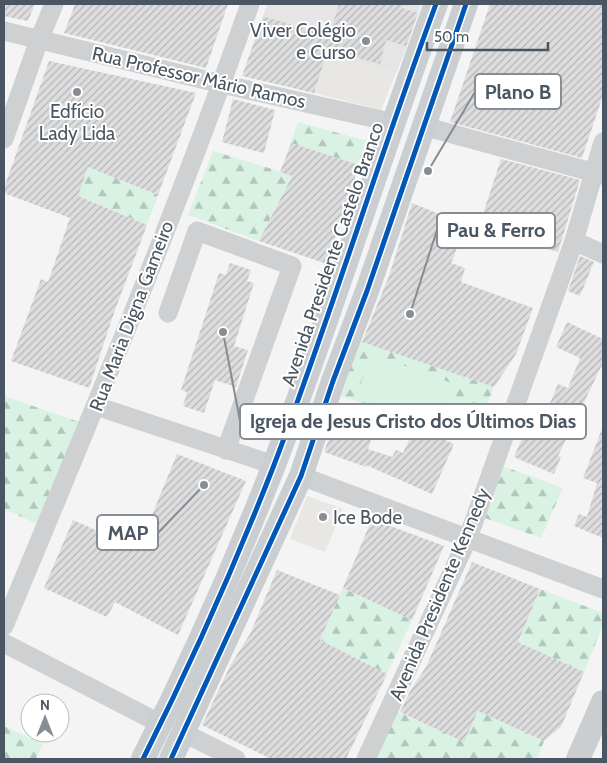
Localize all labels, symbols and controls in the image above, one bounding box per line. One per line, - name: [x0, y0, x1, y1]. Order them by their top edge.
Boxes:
- place label: Viver Colégio e Curso: [250, 19, 356, 64]
- scale bar: [427, 20, 548, 52]
- text: 50 m: [434, 28, 469, 46]
- marker: Viver Colégio e Curso: [360, 35, 372, 47]
- street label: Rua Professor Mário Ramos: [90, 42, 308, 113]
- callout: Plano B: [475, 74, 561, 109]
- text: Plano B: [485, 80, 551, 104]
- marker: Edfício Lady Lida: [71, 86, 83, 98]
- place label: Edfício Lady Lida: [39, 100, 115, 145]
- street label: Avenida Presidente Castelo Branco: [276, 119, 388, 389]
- callout: Pau & Ferro: [437, 213, 555, 248]
- street label: Rua Maria Digna Gameiro: [85, 218, 178, 415]
- text: Pau & Ferro: [447, 218, 545, 242]
- callout: Igreja de Jesus Cristo dos Últimos Dias: [240, 404, 586, 439]
- text: Igreja de Jesus Cristo dos Últimos Dias: [250, 409, 576, 433]
- street label: Avenida Presidente Kennedy: [384, 484, 495, 704]
- place label: Ice Bode: [333, 506, 402, 529]
- marker: Ice Bode: [317, 511, 329, 523]
- callout: MAP: [97, 515, 158, 550]
- text: MAP: [107, 521, 149, 545]
- north arrow: [20, 693, 70, 743]
- text: N: [40, 696, 50, 714]

